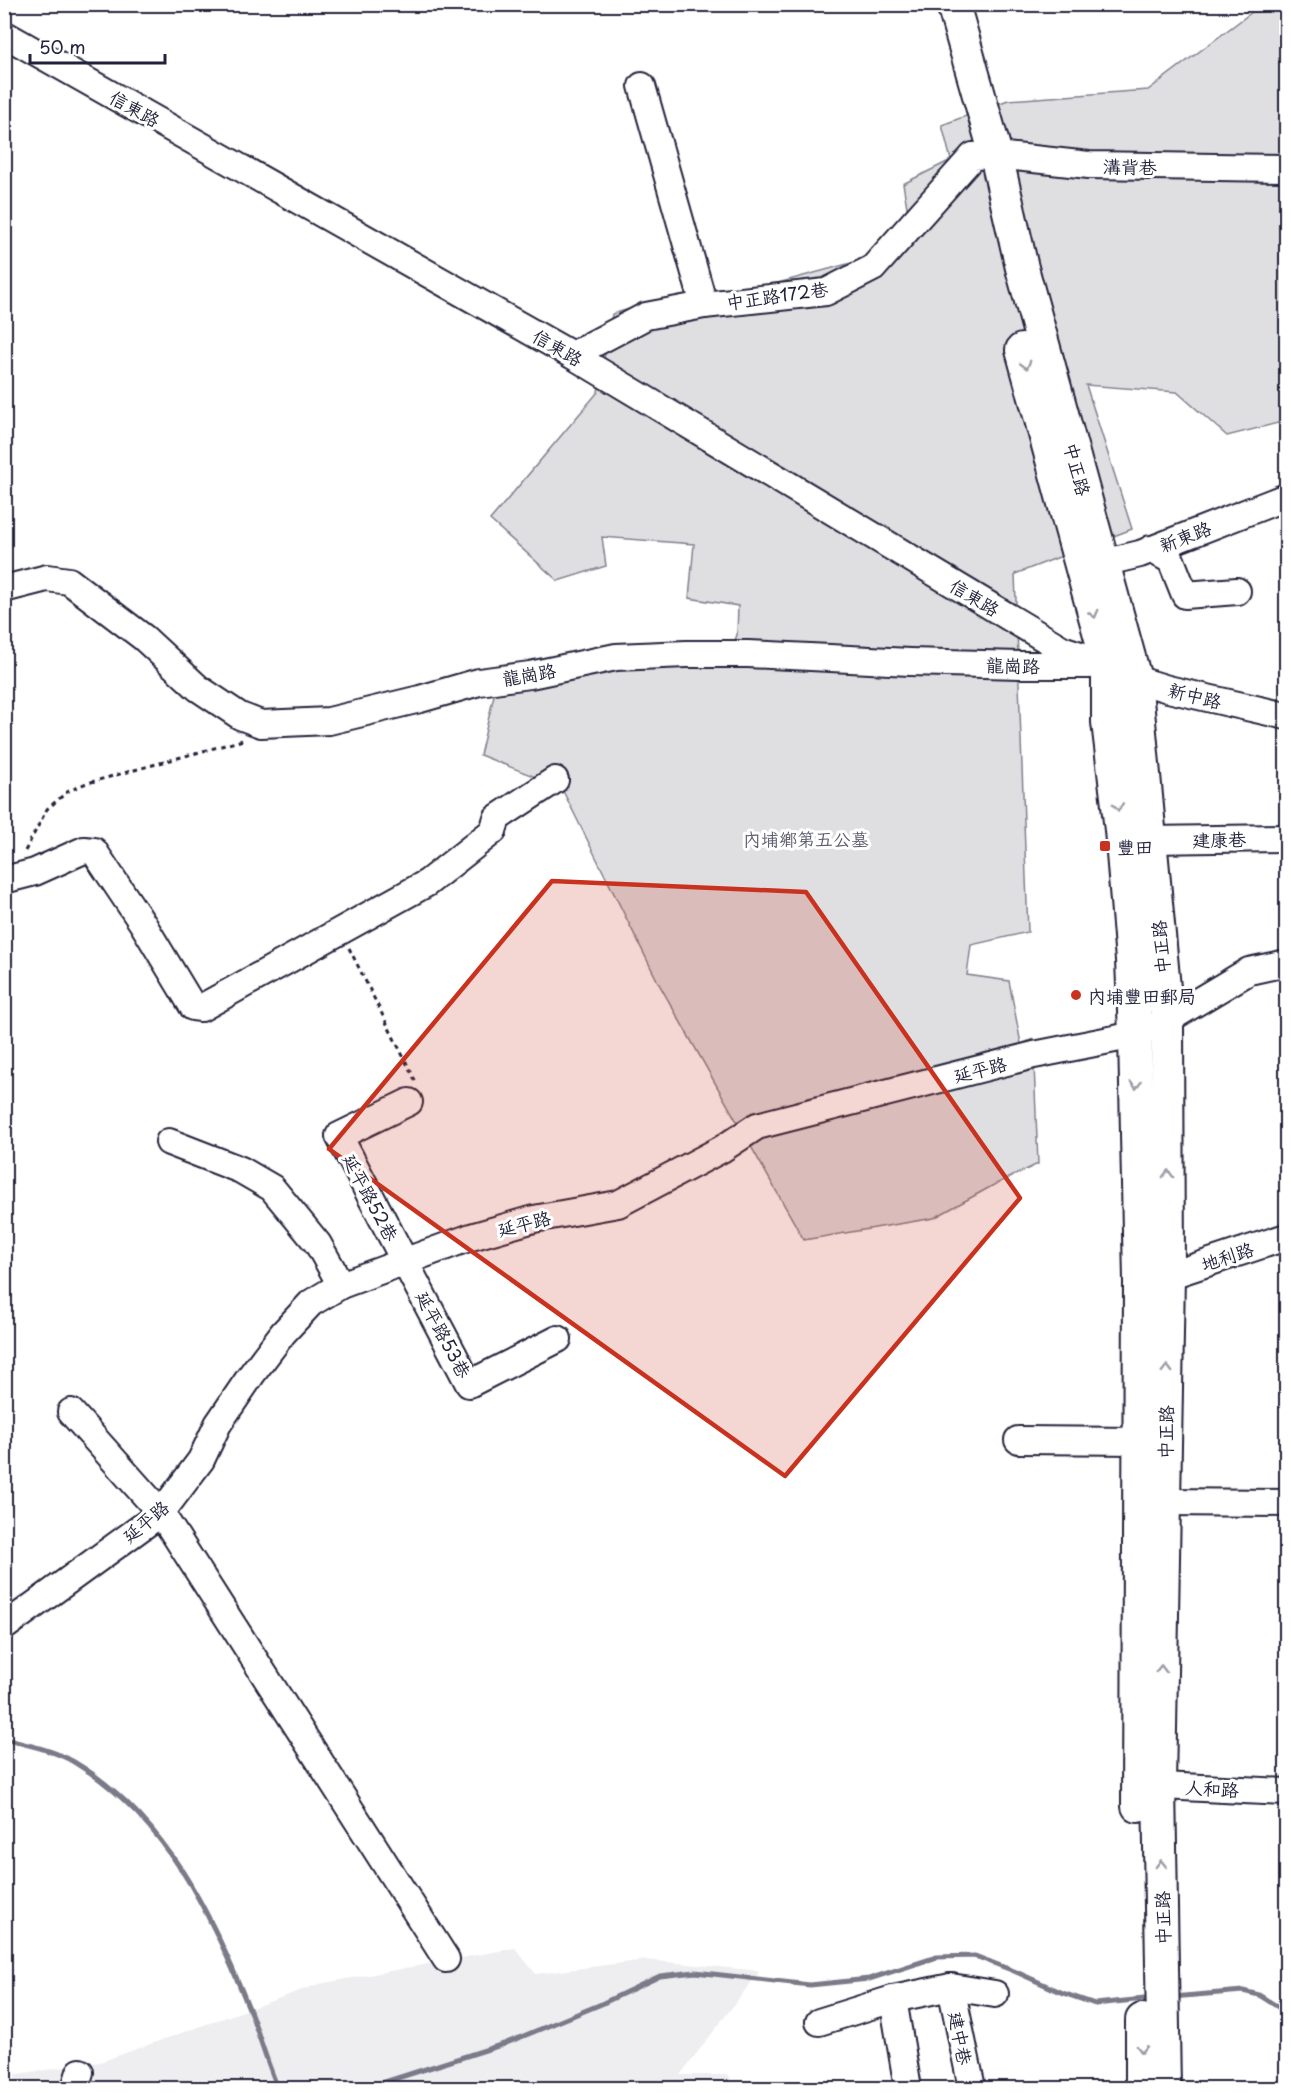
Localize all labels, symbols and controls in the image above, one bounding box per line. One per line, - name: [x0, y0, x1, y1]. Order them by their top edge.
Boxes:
- scale bar: [30, 27, 165, 65]
- text: 50 m: [39, 33, 86, 60]
- street label: 信東路: [105, 83, 165, 133]
- street label: 溝背巷: [1103, 152, 1157, 180]
- street label: 中正路172巷: [724, 275, 830, 315]
- street label: 信東路: [528, 322, 588, 372]
- one-way arrow: [1019, 360, 1031, 370]
- street label: 中正路: [1058, 439, 1098, 499]
- street label: 新東路: [1155, 514, 1215, 558]
- street label: 信東路: [945, 572, 1005, 622]
- one-way arrow: [1087, 608, 1099, 619]
- street label: 龍崗路: [986, 651, 1040, 679]
- street label: 龍崗路: [500, 656, 558, 692]
- street label: 新中路: [1166, 675, 1224, 715]
- one-way arrow: [1112, 802, 1124, 811]
- park label: 內埔鄉第五公墓: [743, 825, 869, 852]
- street label: 建康巷: [1192, 825, 1246, 853]
- place label: 豐田: [1117, 833, 1153, 860]
- marker: 豐田: [1098, 839, 1112, 853]
- street label: 中正路: [1144, 919, 1176, 975]
- place label: 內埔豐田郵局: [1088, 982, 1196, 1009]
- marker: 內埔豐田郵局: [1069, 988, 1083, 1002]
- street label: 延平路: [951, 1049, 1009, 1089]
- one-way arrow: [1130, 1081, 1142, 1090]
- street label: 延平路52巷: [337, 1148, 405, 1246]
- one-way arrow: [1162, 1170, 1174, 1179]
- street label: 延平路: [495, 1203, 553, 1243]
- street label: 地利路: [1197, 1235, 1257, 1277]
- street label: 延平路53巷: [410, 1286, 478, 1382]
- one-way arrow: [1160, 1365, 1173, 1374]
- street label: 中正路: [1151, 1405, 1179, 1459]
- street label: 延平路: [116, 1493, 174, 1549]
- one-way arrow: [1155, 1665, 1167, 1674]
- street label: 人和路: [1184, 1773, 1240, 1803]
- one-way arrow: [1154, 1860, 1167, 1869]
- street label: 中正路: [1148, 1891, 1176, 1945]
- street label: 建中巷: [943, 2009, 979, 2067]
- one-way arrow: [1136, 2044, 1148, 2053]

